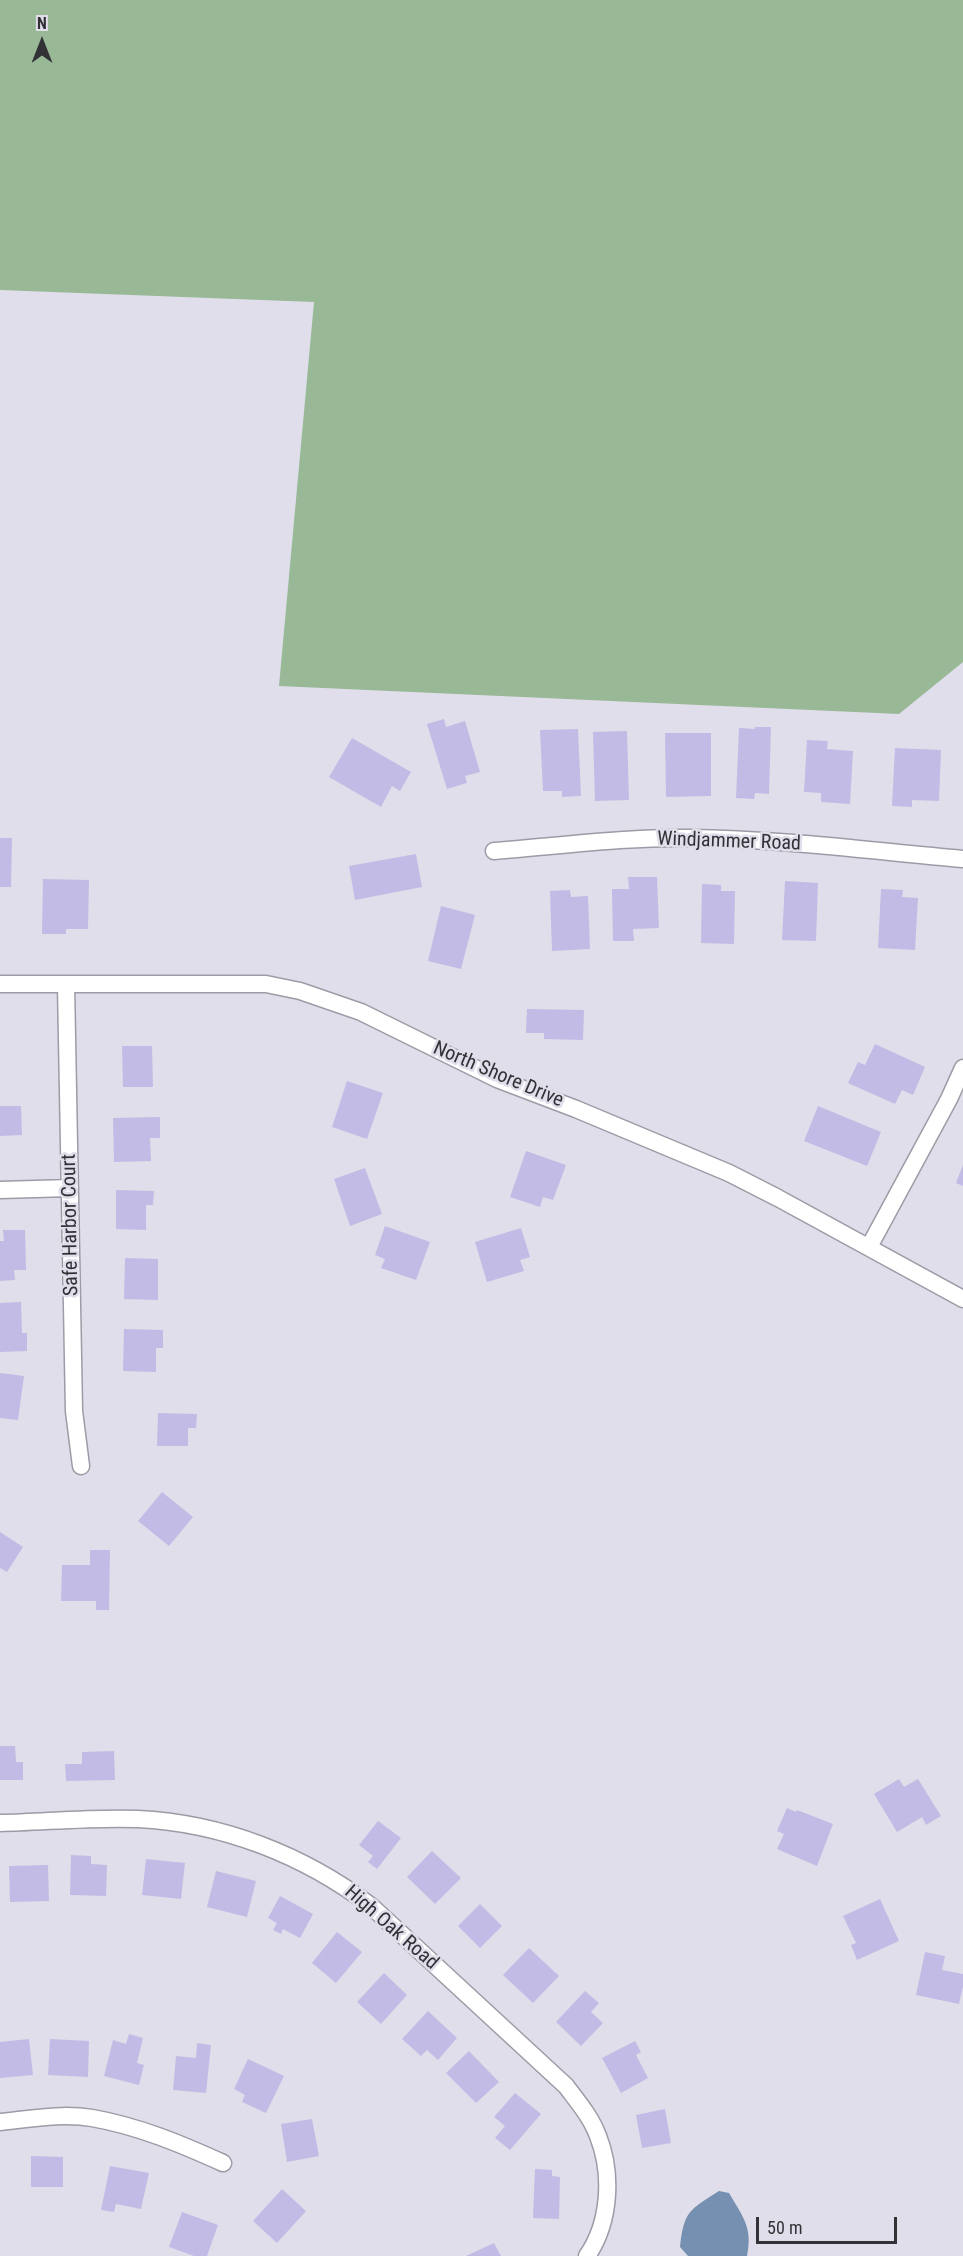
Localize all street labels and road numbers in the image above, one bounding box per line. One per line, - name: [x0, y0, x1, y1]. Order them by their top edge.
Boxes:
- street label: Windjammer Road: [657, 827, 801, 857]
- street label: North Shore Drive: [429, 1037, 567, 1113]
- street label: Safe Harbor Court: [58, 1154, 84, 1296]
- street label: High Oak Road: [339, 1881, 443, 1975]

